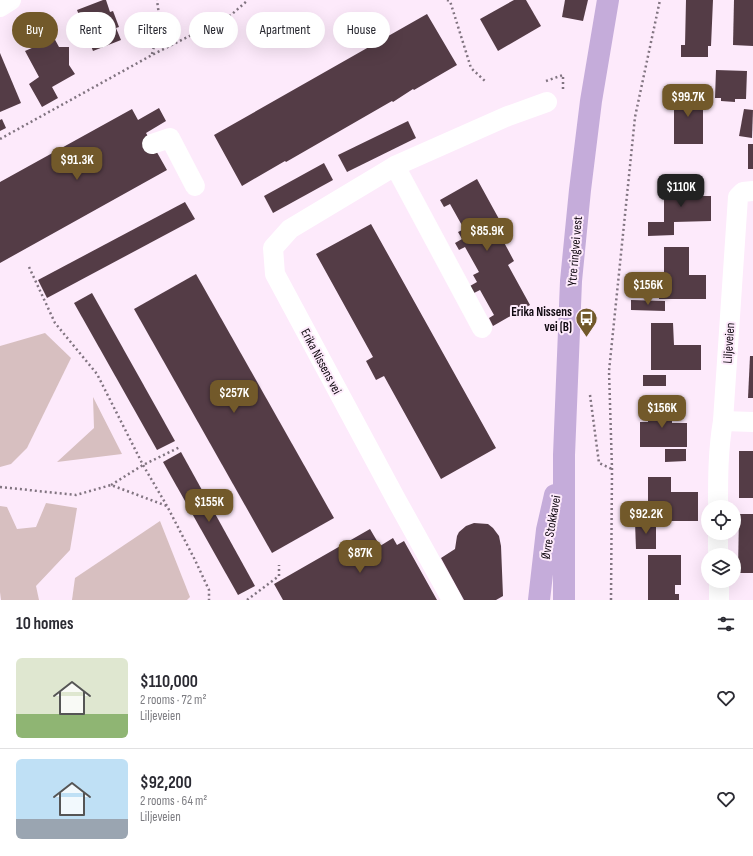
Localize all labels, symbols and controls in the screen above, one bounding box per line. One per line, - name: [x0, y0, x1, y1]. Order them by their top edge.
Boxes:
- chip: Buy: [12, 12, 58, 48]
- chip: Rent: [66, 12, 116, 48]
- chip: Filters: [124, 12, 181, 48]
- chip: New: [189, 12, 238, 48]
- chip: Apartment: [246, 12, 325, 48]
- chip: House: [333, 12, 390, 48]
- pin: $99.7K: [655, 84, 721, 118]
- text: $99.7K: [671, 89, 705, 105]
- pin: $91.3K: [44, 147, 110, 181]
- text: $91.3K: [60, 152, 94, 168]
- pin: $110K: [653, 174, 709, 208]
- text: $110K: [666, 179, 696, 195]
- street label: Ytre ringvei vest: [564, 215, 586, 287]
- pin: $85.9K: [454, 218, 520, 252]
- text: $85.9K: [470, 223, 504, 239]
- pin: $156K: [620, 272, 676, 306]
- text: $156K: [633, 277, 663, 293]
- place label: Erika Nissens vei (B): [511, 304, 572, 335]
- bus stop icon: Erika Nissens vei (B): [574, 305, 600, 338]
- street label: Liljeveien: [720, 322, 738, 364]
- street label: Erika Nissens vei: [297, 326, 345, 397]
- pin: $257K: [206, 380, 262, 414]
- text: $257K: [219, 385, 249, 401]
- pin: $156K: [634, 395, 690, 429]
- text: $156K: [647, 400, 677, 416]
- pin: $155K: [181, 489, 237, 523]
- text: $155K: [194, 494, 224, 510]
- street label: Øvre Stokkavei: [538, 494, 564, 560]
- map controls: [701, 500, 741, 588]
- button: locate: [701, 500, 741, 540]
- pin: $92.2K: [613, 501, 679, 535]
- text: $92.2K: [629, 506, 663, 522]
- pin: $87K: [336, 540, 384, 574]
- text: $87K: [348, 545, 372, 561]
- button: layers: [701, 548, 741, 588]
- icon: filters: [715, 613, 737, 635]
- text: 10 homes: [16, 614, 73, 634]
- text: $110,000: [140, 672, 198, 692]
- icon: home: [48, 674, 96, 722]
- icon: heart: [715, 687, 737, 709]
- text: 2 rooms · 72 m²: [140, 692, 206, 708]
- text: Liljeveien: [140, 708, 181, 724]
- text: $92,200: [140, 773, 192, 793]
- icon: home: [48, 775, 96, 823]
- icon: heart: [715, 788, 737, 810]
- text: 2 rooms · 64 m²: [140, 793, 207, 809]
- text: Liljeveien: [140, 809, 181, 825]

